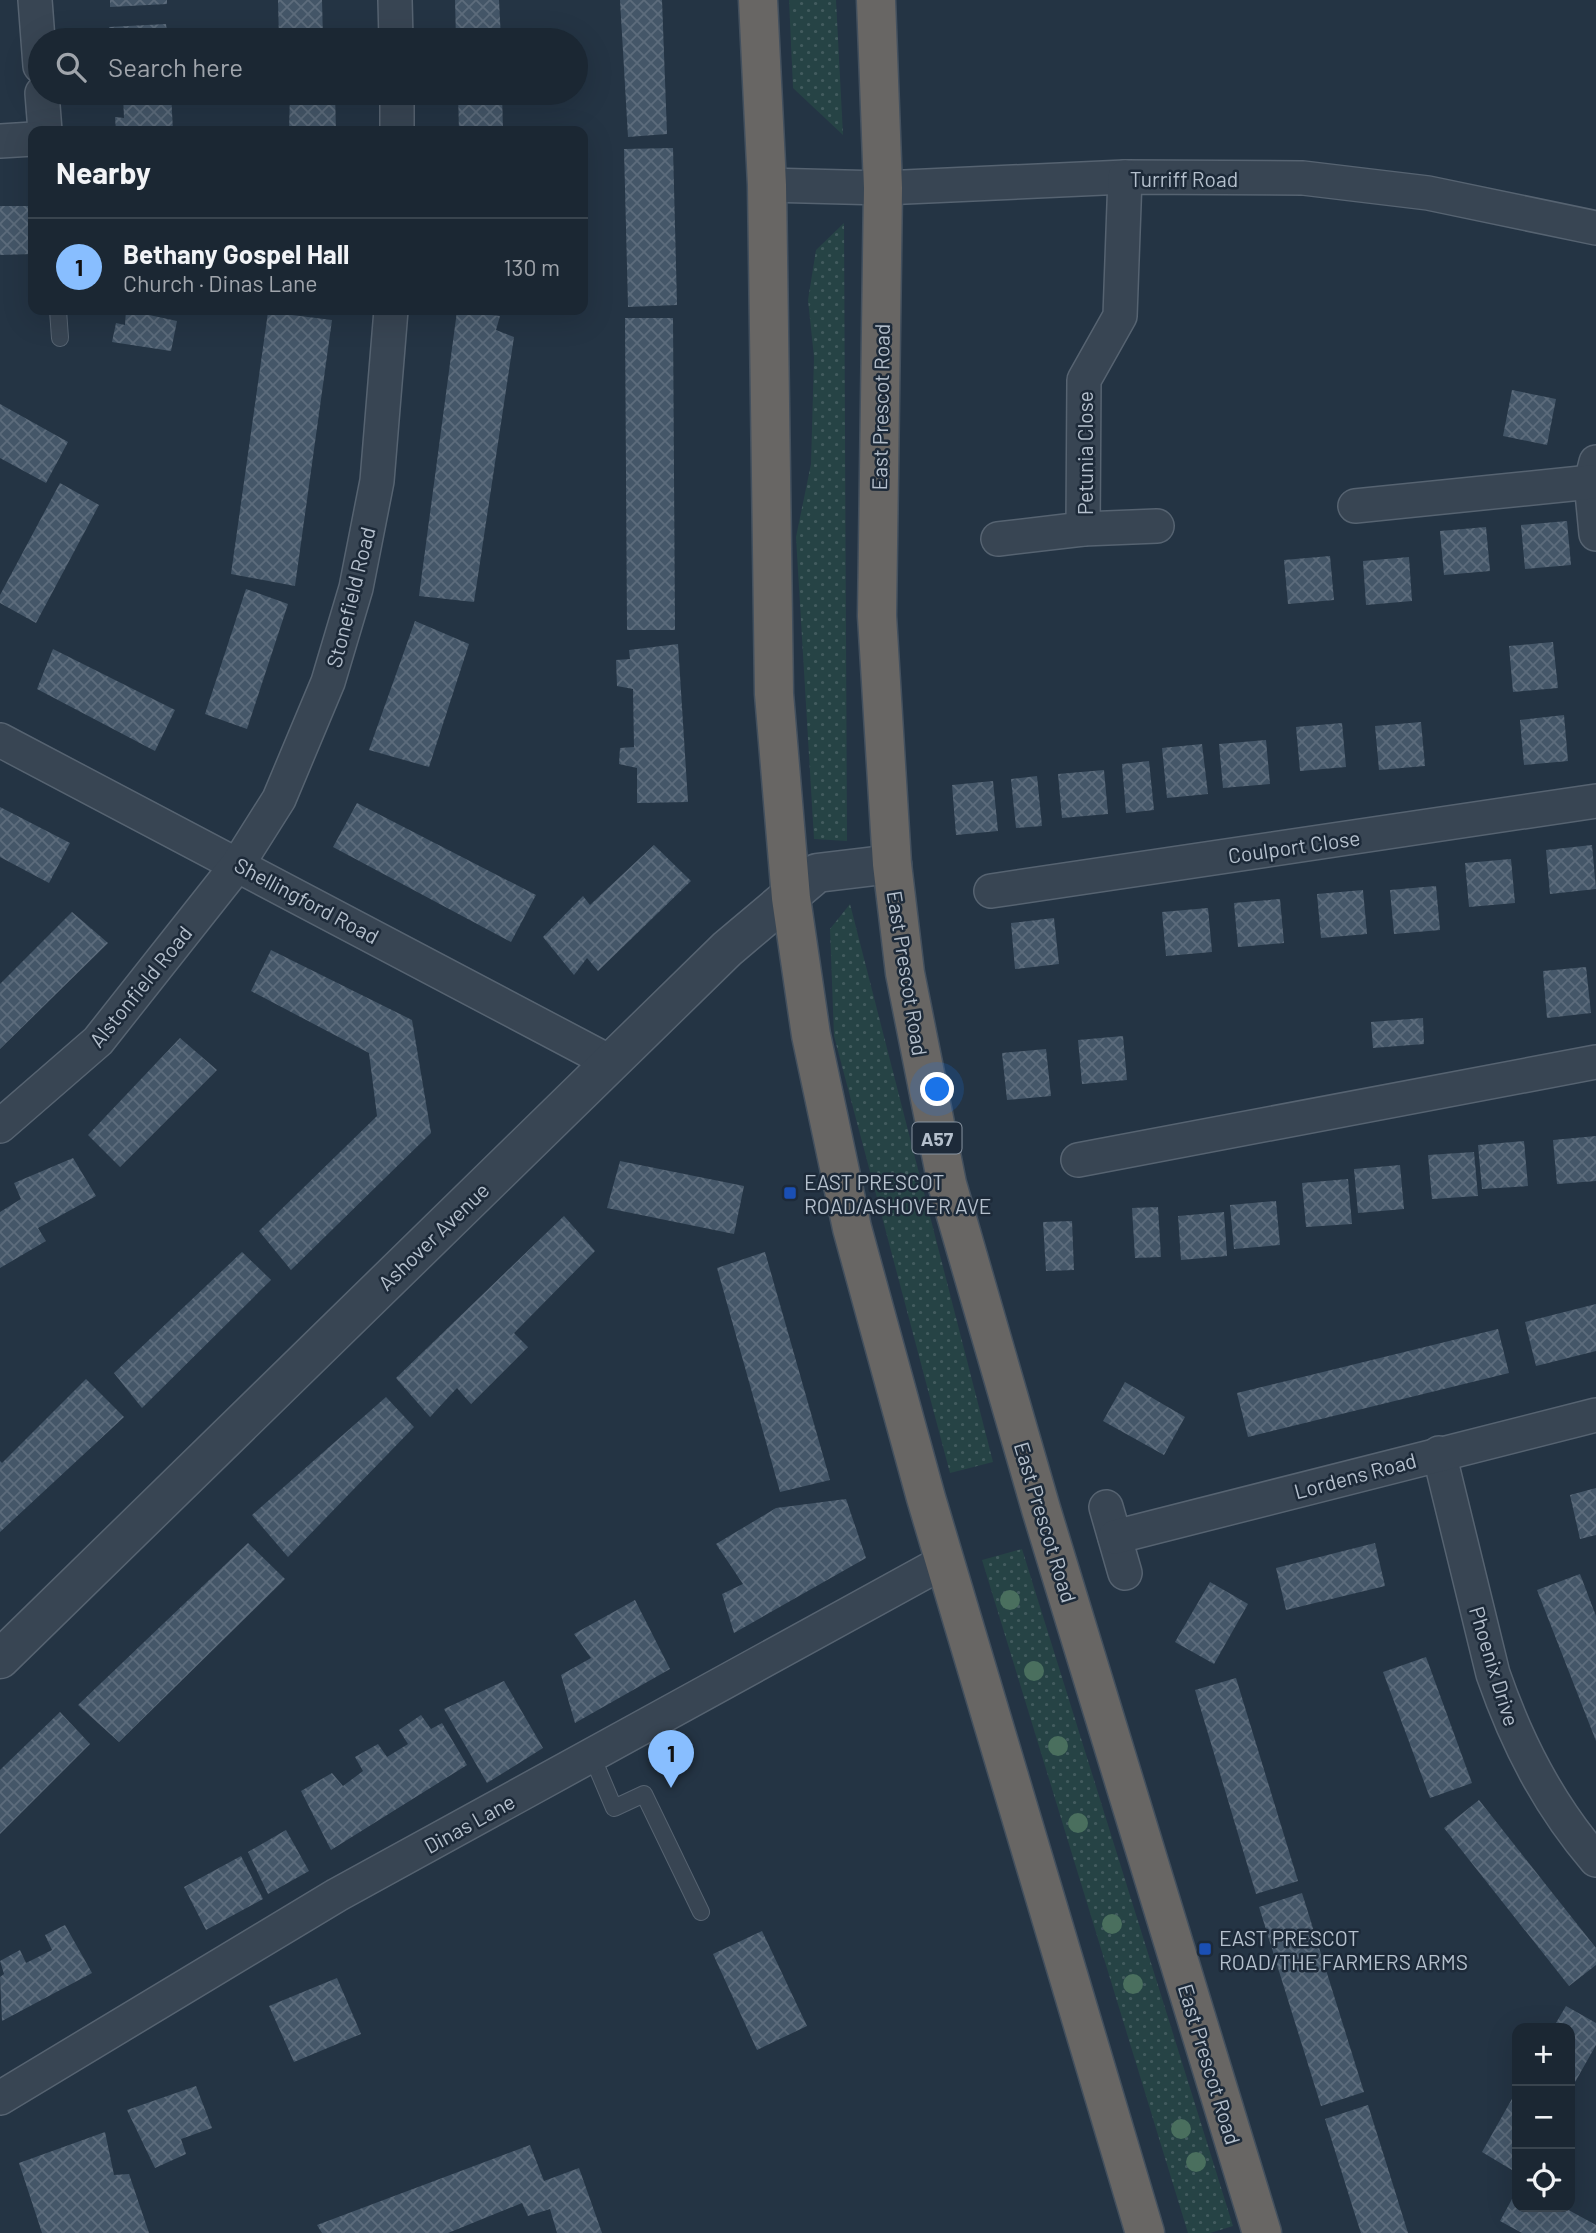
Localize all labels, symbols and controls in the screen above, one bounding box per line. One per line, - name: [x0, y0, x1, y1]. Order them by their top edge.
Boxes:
- search box: [28, 28, 588, 105]
- icon: search: [52, 48, 90, 86]
- text: Search here: [108, 51, 243, 82]
- text: Nearby: [56, 154, 151, 190]
- street label: Turriff Road: [1130, 166, 1238, 191]
- text: Bethany Gospel Hall: [123, 238, 349, 269]
- text: 1: [75, 253, 83, 281]
- text: 130 m: [503, 253, 560, 281]
- text: Church · Dinas Lane: [123, 269, 318, 297]
- street label: East Prescot Road: [866, 323, 894, 491]
- street label: Petunia Close: [1072, 391, 1097, 515]
- street label: Stonefield Road: [320, 524, 380, 670]
- street label: Coulport Close: [1226, 824, 1362, 868]
- street label: Shellingford Road: [231, 851, 383, 949]
- street label: East Prescot Road: [883, 889, 933, 1057]
- street label: Alstonfield Road: [83, 920, 197, 1052]
- your location: [920, 1072, 954, 1106]
- road number: A57: [912, 1122, 962, 1154]
- place label: EAST PRESCOT ROAD/ASHOVER AVE: [804, 1169, 992, 1218]
- street label: Ashover Avenue: [372, 1177, 494, 1295]
- marker: EAST PRESCOT ROAD/ASHOVER AVE: [782, 1185, 798, 1201]
- street label: East Prescot Road: [1010, 1439, 1082, 1605]
- street label: Lordens Road: [1291, 1447, 1419, 1503]
- street label: Phoenix Drive: [1465, 1603, 1525, 1729]
- pin: 1: [648, 1730, 694, 1788]
- street label: Dinas Lane: [419, 1788, 519, 1858]
- place label: EAST PRESCOT ROAD/THE FARMERS ARMS: [1219, 1925, 1468, 1974]
- marker: EAST PRESCOT ROAD/THE FARMERS ARMS: [1197, 1941, 1213, 1957]
- street label: East Prescot Road: [1174, 1981, 1246, 2147]
- map controls: [1512, 2023, 1575, 2212]
- button: +: [1512, 2023, 1575, 2086]
- button: −: [1512, 2086, 1575, 2149]
- button: locate: [1512, 2149, 1575, 2212]

